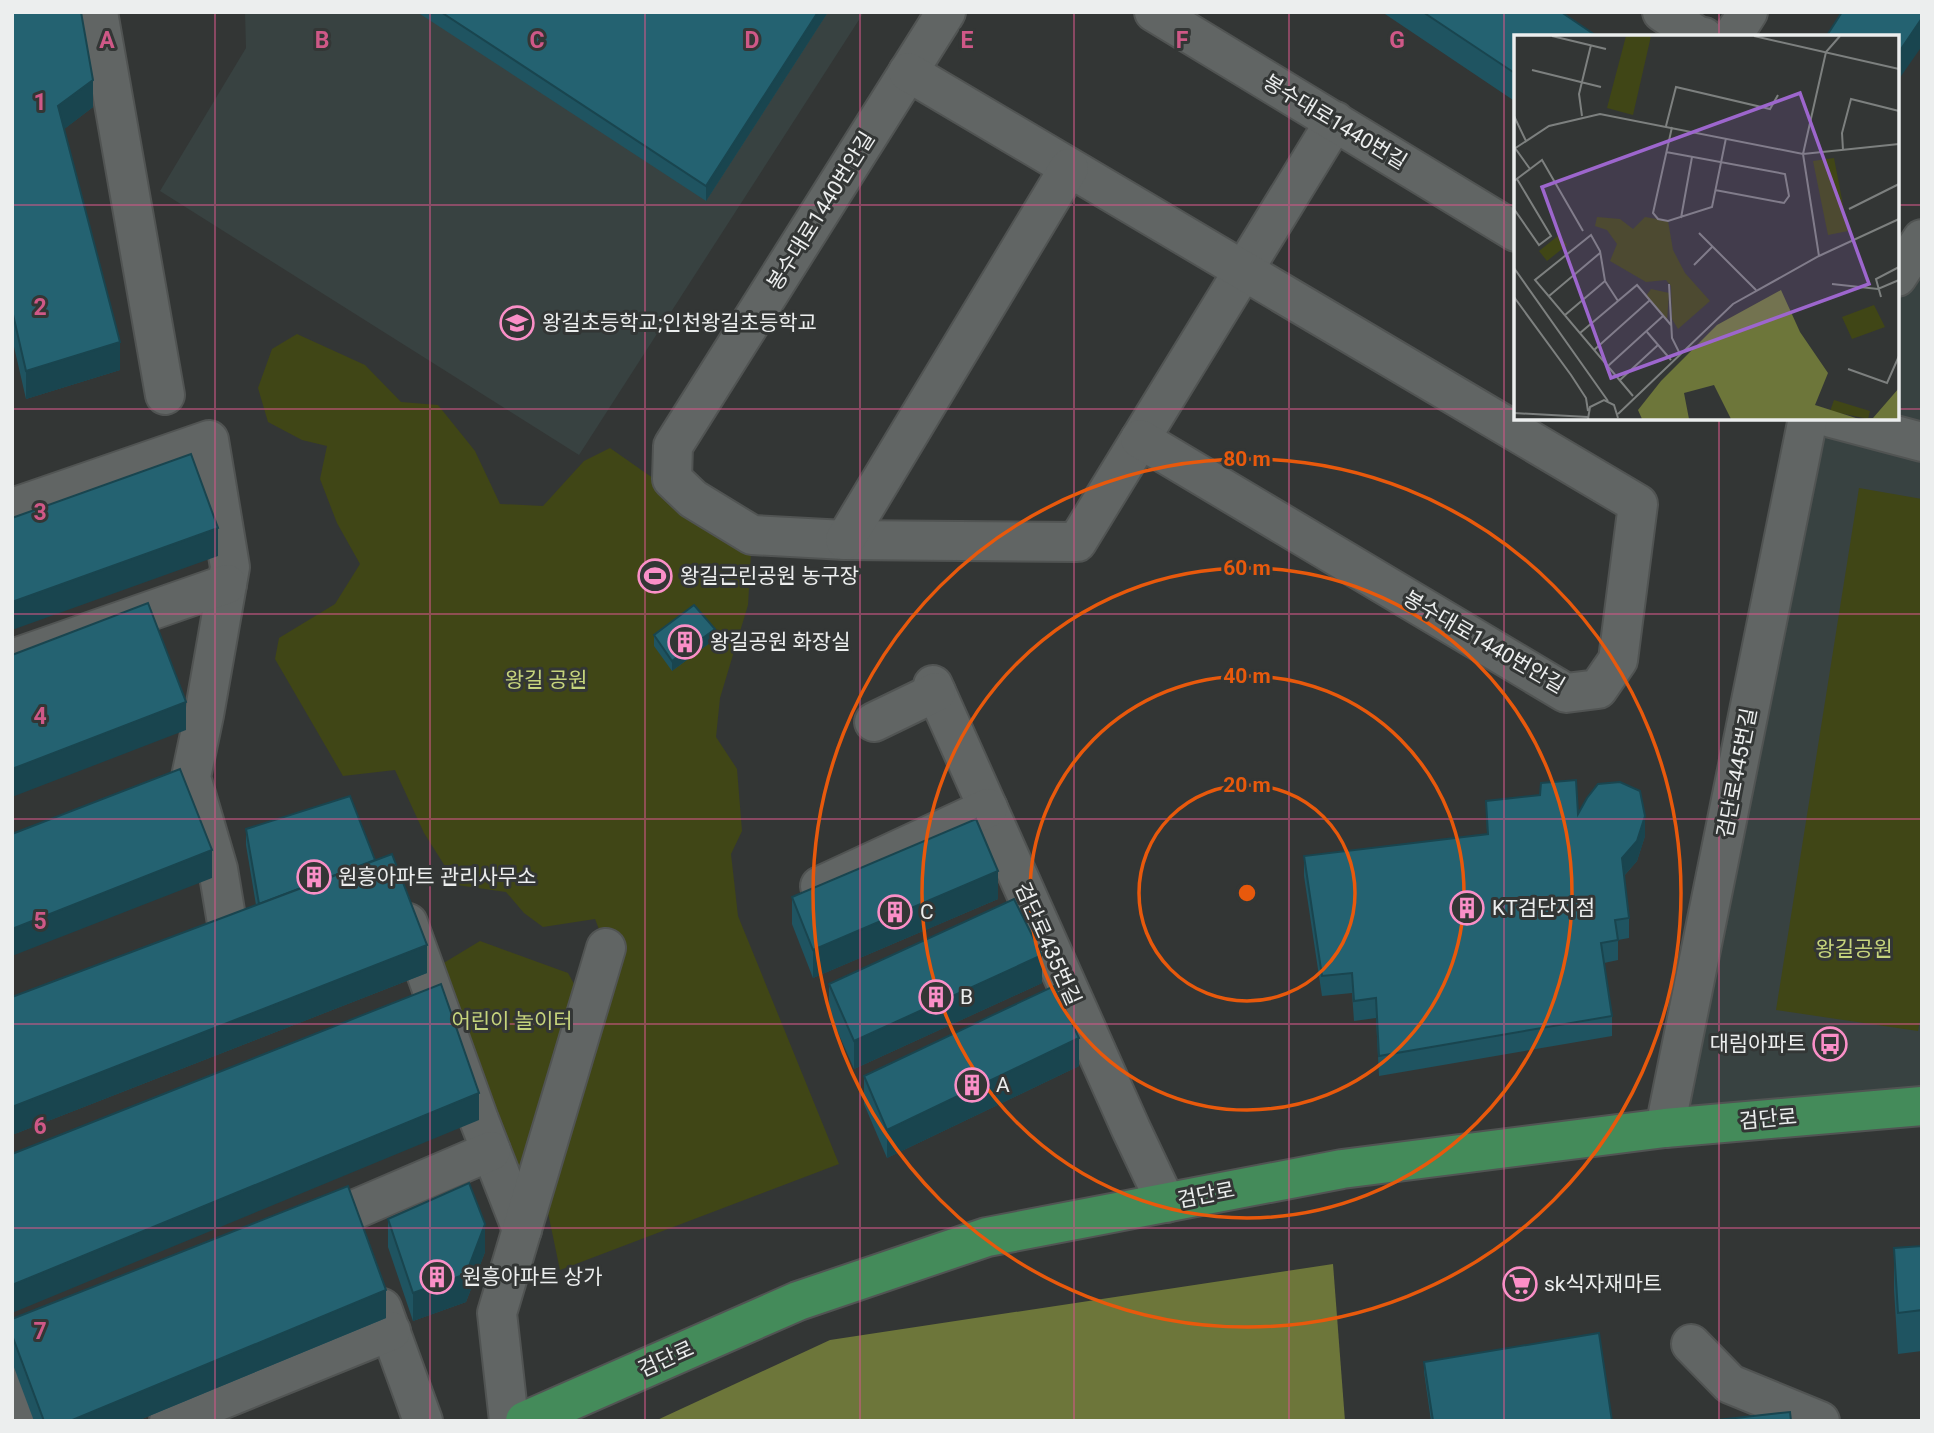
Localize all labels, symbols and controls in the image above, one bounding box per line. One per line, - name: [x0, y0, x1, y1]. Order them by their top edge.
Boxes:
- text: A: [99, 27, 115, 54]
- text: B: [315, 27, 329, 54]
- text: C: [529, 27, 545, 54]
- text: D: [745, 27, 759, 54]
- text: E: [961, 27, 974, 54]
- text: F: [1176, 27, 1189, 54]
- text: G: [1389, 27, 1405, 54]
- inset map: [1514, 35, 1899, 420]
- street label: 봉수대로1440번길: [1259, 70, 1411, 174]
- text: 1: [33, 89, 47, 116]
- street label: 봉수대로1440번안길: [762, 127, 880, 295]
- text: 2: [33, 294, 47, 321]
- school or university icon: 왕길초등학교;인천왕길초등학교: [498, 304, 536, 342]
- place label: 왕길초등학교;인천왕길초등학교: [542, 311, 817, 335]
- text: 80 m: [1223, 447, 1271, 471]
- text: 3: [33, 499, 47, 526]
- text: 60 m: [1223, 556, 1271, 580]
- sports icon: 왕길근린공원 농구장: [636, 557, 674, 595]
- place label: 왕길근린공원 농구장: [680, 564, 859, 588]
- street label: 봉수대로1440번안길: [1399, 586, 1569, 698]
- building icon: 왕길공원 화장실: [666, 623, 704, 661]
- place label: 왕길공원 화장실: [710, 630, 850, 654]
- text: 40 m: [1223, 664, 1271, 688]
- park label: 왕길 공원: [505, 668, 587, 692]
- text: 4: [33, 703, 47, 730]
- street label: 검단로445번길: [1713, 706, 1761, 840]
- text: 20 m: [1223, 773, 1271, 797]
- building icon: 원흥아파트 관리사무소: [295, 858, 333, 896]
- place label: 원흥아파트 관리사무소: [338, 865, 536, 889]
- street label: 검단로435번길: [1010, 879, 1086, 1009]
- centre of rings: [1235, 881, 1259, 905]
- building icon: KT검단지점: [1448, 889, 1486, 927]
- building icon: C: [876, 893, 914, 931]
- place label: KT검단지점: [1492, 896, 1595, 920]
- place label: C: [920, 900, 934, 924]
- text: 5: [33, 908, 47, 935]
- park label: 왕길공원: [1815, 937, 1893, 961]
- building icon: B: [917, 978, 955, 1016]
- place label: B: [960, 985, 973, 1009]
- park label: 어린이 놀이터: [451, 1009, 573, 1033]
- bus stop icon: 대림아파트: [1811, 1025, 1849, 1063]
- place label: 대림아파트: [1709, 1032, 1806, 1056]
- building icon: A: [953, 1066, 991, 1104]
- place label: A: [996, 1073, 1010, 1097]
- street label: 검단로: [1738, 1105, 1798, 1133]
- text: 6: [33, 1113, 47, 1140]
- street label: 검단로: [1175, 1178, 1237, 1212]
- building icon: 원흥아파트 상가: [418, 1258, 456, 1296]
- place label: 원흥아파트 상가: [462, 1265, 602, 1289]
- supermarket icon: sk식자재마트: [1501, 1265, 1539, 1303]
- place label: sk식자재마트: [1544, 1272, 1662, 1296]
- text: 7: [33, 1318, 47, 1345]
- street label: 검단로: [635, 1336, 697, 1382]

